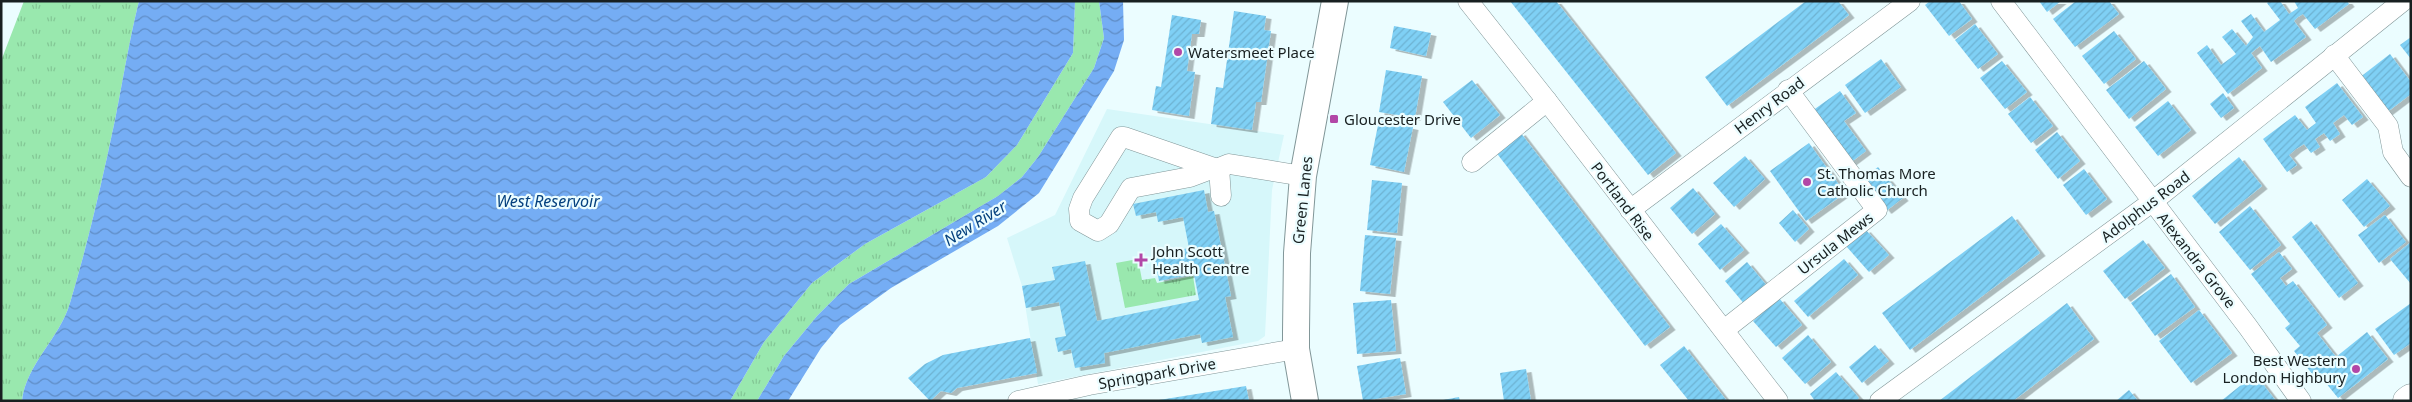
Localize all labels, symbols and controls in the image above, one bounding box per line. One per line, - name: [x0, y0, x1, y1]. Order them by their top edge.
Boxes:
- place label: Watersmeet Place: [1188, 42, 1315, 62]
- marker: Watersmeet Place: [1172, 46, 1184, 58]
- street label: Henry Road: [1730, 72, 1808, 138]
- place label: Gloucester Drive: [1344, 109, 1461, 129]
- marker: Gloucester Drive: [1328, 113, 1340, 125]
- street label: Green Lanes: [1287, 155, 1317, 245]
- street label: Portland Rise: [1587, 158, 1659, 244]
- place label: St. Thomas More Catholic Church: [1817, 163, 1936, 200]
- street label: Adolphus Road: [2096, 166, 2194, 246]
- marker: St. Thomas More Catholic Church: [1801, 176, 1813, 188]
- water label: West Reservoir: [496, 190, 600, 212]
- water label: New River: [940, 195, 1011, 251]
- street label: Ursula Mews: [1793, 207, 1877, 279]
- street label: Alexandra Grove: [2153, 208, 2241, 312]
- place label: John Scott Health Centre: [1150, 241, 1249, 278]
- marker: John Scott Health Centre: [1134, 253, 1148, 267]
- place label: Best Western London Highbury: [2223, 350, 2346, 387]
- street label: Springpark Drive: [1097, 353, 1217, 393]
- marker: Best Western London Highbury: [2350, 363, 2362, 375]

